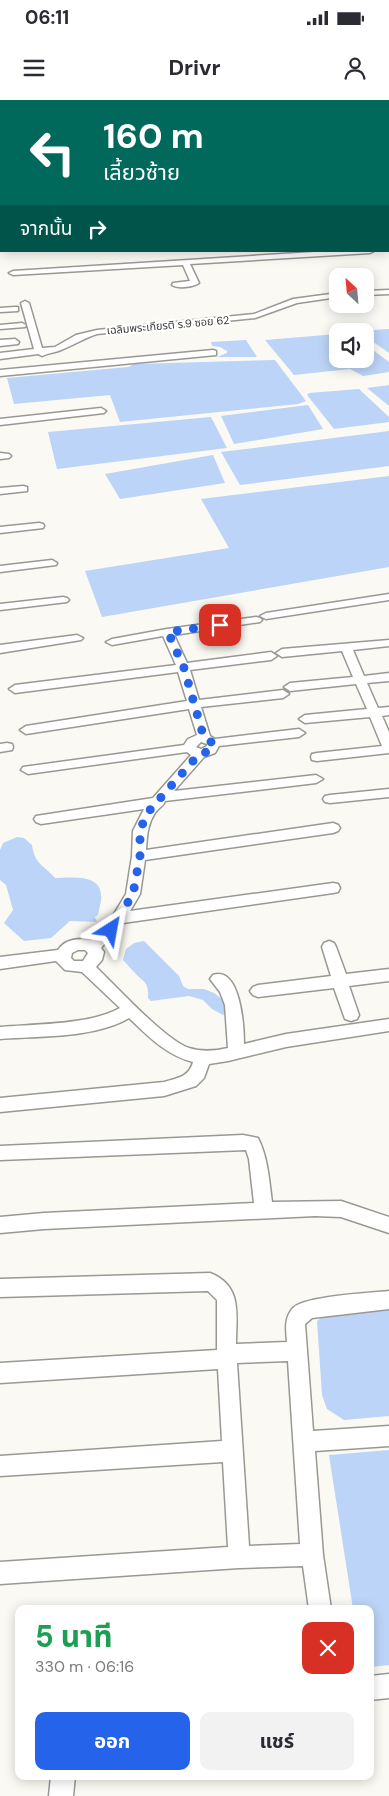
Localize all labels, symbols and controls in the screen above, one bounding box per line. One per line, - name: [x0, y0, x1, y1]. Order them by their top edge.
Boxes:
- text: 06:11: [25, 5, 69, 30]
- text: Drivr: [168, 53, 221, 82]
- icon: menu: [20, 54, 48, 82]
- icon: person: [341, 54, 369, 82]
- text: 160 m: [103, 113, 204, 159]
- icon: left: [20, 120, 85, 185]
- text: เลี้ยวซ้าย: [103, 158, 180, 187]
- icon: right: [83, 215, 111, 243]
- text: จากนั้น: [20, 216, 73, 241]
- north arrow: [329, 268, 374, 312]
- map controls: [329, 268, 374, 368]
- street label: เฉลิมพระเกียรติ ร.9 ซอย 62: [106, 313, 230, 337]
- button: sound: [329, 323, 374, 368]
- pin: [199, 604, 241, 646]
- icon: arrive: [206, 611, 234, 639]
- position arrow: [84, 903, 136, 955]
- text: 5 นาที: [35, 1617, 112, 1656]
- button: close: [302, 1622, 354, 1674]
- text: 330 m · 06:16: [35, 1656, 134, 1677]
- button: ออก: [35, 1712, 190, 1770]
- button: แชร์: [200, 1712, 354, 1770]

